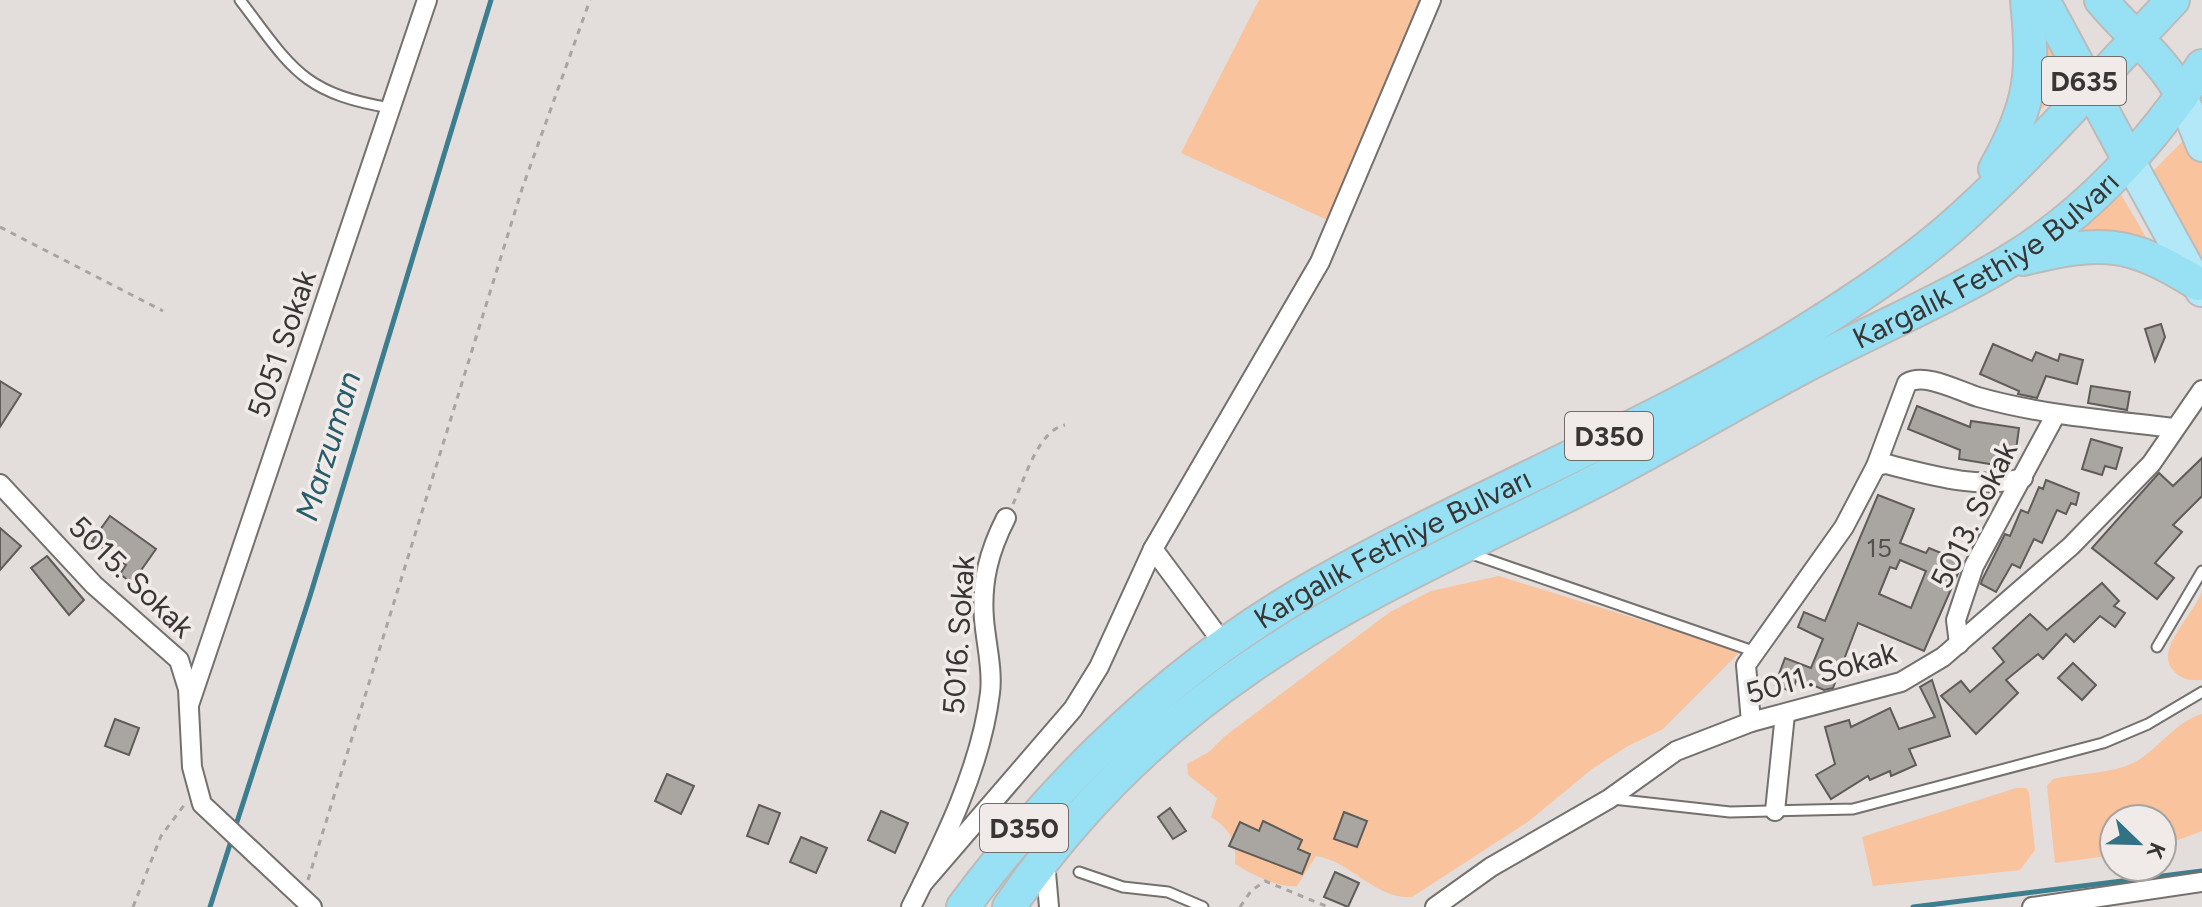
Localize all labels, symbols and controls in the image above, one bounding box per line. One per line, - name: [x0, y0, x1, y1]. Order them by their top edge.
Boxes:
- road number: D635: [2042, 57, 2126, 105]
- street label: Kargalık Fethiye Bulvarı: [1847, 163, 2127, 357]
- street label: 5051 Sokak: [239, 265, 324, 422]
- water label: Marzuman: [287, 367, 369, 525]
- road number: D350: [1565, 412, 1653, 460]
- street label: 5013. Sokak: [1922, 435, 2025, 594]
- street label: Kargalık Fethiye Bulvarı: [1247, 460, 1537, 637]
- street label: 5015. Sokak: [61, 508, 202, 646]
- house number: 15: [1866, 532, 1892, 564]
- street label: 5016. Sokak: [934, 554, 983, 716]
- street label: 5011. Sokak: [1741, 633, 1901, 712]
- north arrow: [2098, 803, 2178, 883]
- road number: D350: [980, 804, 1068, 852]
- text: K: [2141, 839, 2171, 863]

